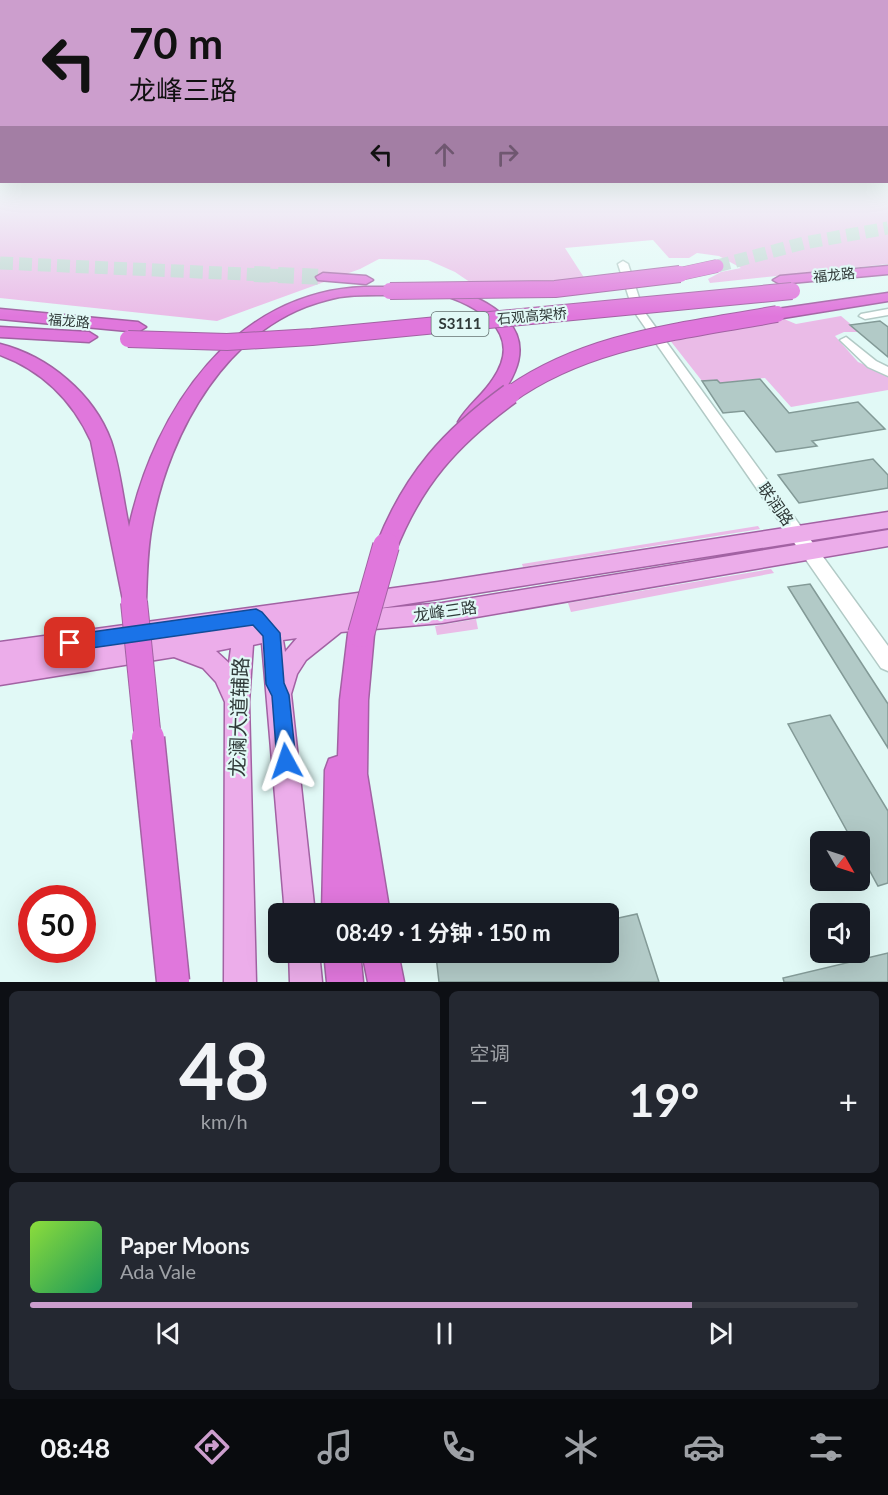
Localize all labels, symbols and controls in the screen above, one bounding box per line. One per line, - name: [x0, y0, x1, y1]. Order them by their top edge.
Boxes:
- text: 70 m: [129, 18, 223, 68]
- icon: left: [30, 24, 108, 102]
- text: 龙峰三路: [129, 73, 237, 106]
- icon: left: [365, 138, 398, 171]
- icon: ahead: [428, 138, 461, 171]
- icon: right: [491, 138, 524, 171]
- street label: 福龙路: [812, 264, 856, 285]
- street label: 石观高架桥: [496, 304, 568, 327]
- street label: 福龙路: [47, 310, 91, 331]
- road number: S3111: [432, 312, 488, 336]
- street label: 联润路: [755, 479, 798, 529]
- street label: 龙峰三路: [412, 597, 478, 624]
- pin: [44, 617, 95, 668]
- icon: arrive: [53, 626, 86, 659]
- street label: 龙澜大道辅路: [224, 657, 252, 777]
- position arrow: [254, 729, 318, 793]
- north arrow: [810, 831, 870, 891]
- map controls: [810, 831, 870, 963]
- speed limit sign: 50: [18, 885, 96, 963]
- button: sound: [810, 903, 870, 963]
- text: 08:49 · 1 分钟 · 150 m: [336, 919, 551, 946]
- text: 48: [179, 1023, 269, 1117]
- text: 空调: [470, 1041, 510, 1065]
- text: 19°: [628, 1073, 699, 1127]
- text: −: [470, 1081, 489, 1121]
- text: +: [839, 1081, 858, 1121]
- text: km/h: [201, 1109, 248, 1133]
- text: Paper Moons: [120, 1232, 250, 1259]
- text: Ada Vale: [120, 1259, 196, 1283]
- icon: previous: [152, 1317, 185, 1350]
- icon: pause: [428, 1317, 461, 1350]
- icon: next: [704, 1317, 737, 1350]
- icon: directions: [191, 1426, 233, 1468]
- icon: music: [314, 1426, 356, 1468]
- icon: phone: [437, 1426, 479, 1468]
- icon: climate: [560, 1426, 602, 1468]
- icon: car: [683, 1426, 725, 1468]
- icon: filters: [805, 1426, 847, 1468]
- text: 08:48: [40, 1431, 110, 1464]

